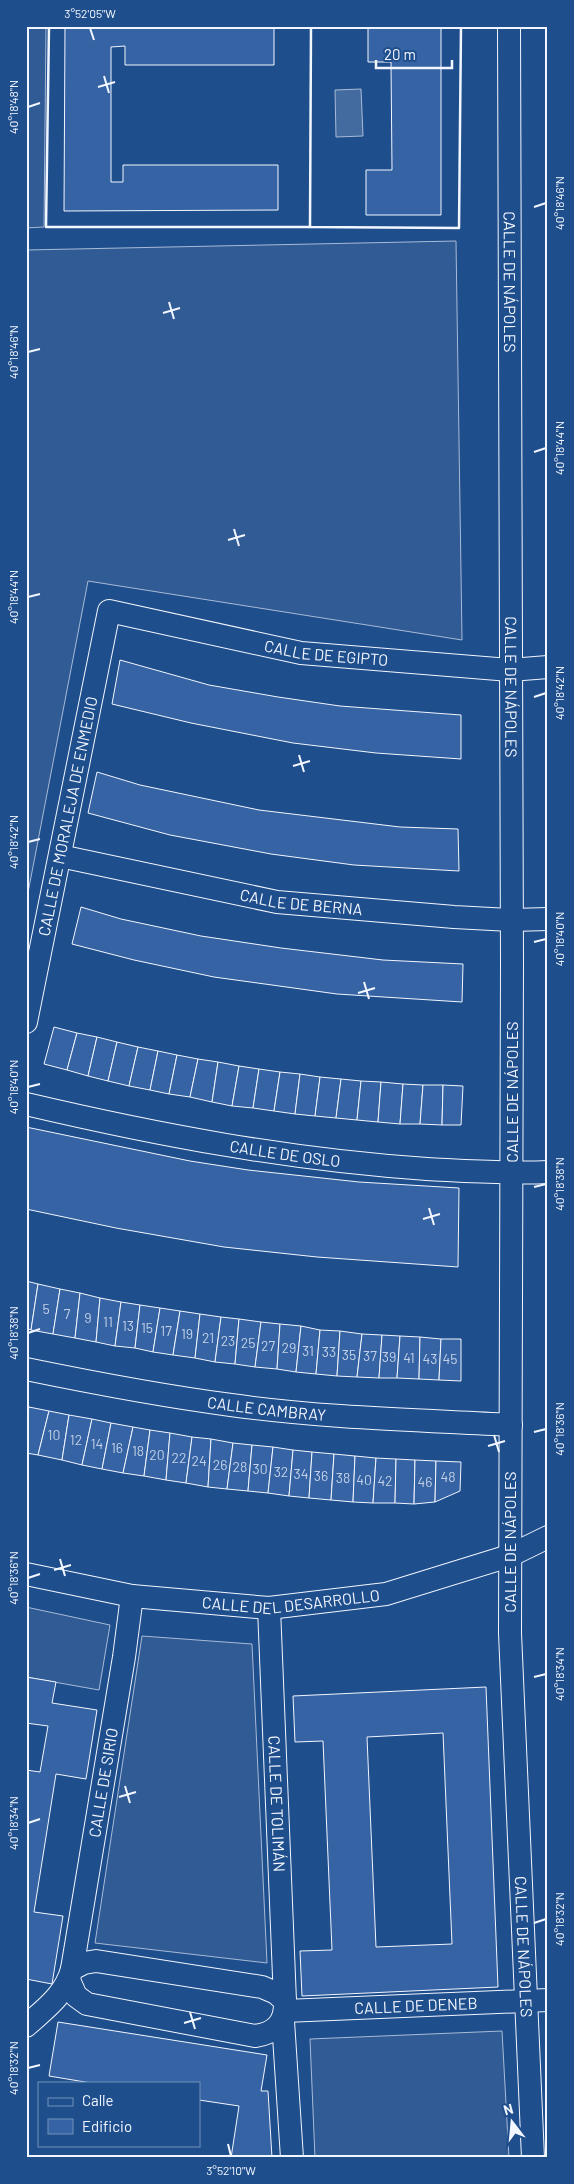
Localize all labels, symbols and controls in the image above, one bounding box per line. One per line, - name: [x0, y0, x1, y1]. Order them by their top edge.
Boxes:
- text: 3°52'05"W: [64, 6, 116, 20]
- scale bar: [376, 38, 453, 70]
- text: 20 m: [384, 45, 416, 63]
- text: 40°18'48"N: [6, 80, 20, 134]
- text: 40°18'46"N: [552, 176, 566, 230]
- street label: CALLE DE NÁPOLES: [501, 211, 520, 353]
- text: 40°18'46"N: [6, 325, 20, 379]
- text: 40°18'44"N: [552, 421, 566, 475]
- text: 40°18'44"N: [6, 570, 20, 624]
- street label: CALLE DE NÁPOLES: [502, 616, 521, 758]
- street label: CALLE DE EGIPTO: [263, 635, 389, 669]
- text: 40°18'42"N: [552, 666, 566, 720]
- street label: CALLE DE MORALEJA DE ENMEDIO: [34, 695, 101, 938]
- text: 40°18'42"N: [6, 815, 20, 869]
- street label: CALLE DE BERNA: [238, 884, 364, 918]
- text: 40°18'40"N: [552, 912, 566, 966]
- street label: CALLE DE NÁPOLES: [502, 1021, 521, 1163]
- text: 40°18'40"N: [6, 1060, 20, 1114]
- street label: CALLE DE OSLO: [229, 1136, 342, 1170]
- text: 40°18'38"N: [552, 1157, 566, 1211]
- house number: 5: [42, 1300, 50, 1317]
- house number: 7: [64, 1305, 71, 1322]
- text: 40°18'38"N: [6, 1306, 20, 1360]
- house number: 9: [84, 1309, 92, 1326]
- house number: 11: [103, 1313, 113, 1330]
- house number: 13: [122, 1317, 134, 1334]
- house number: 15: [141, 1319, 153, 1336]
- house number: 17: [160, 1322, 172, 1339]
- house number: 19: [181, 1325, 193, 1342]
- house number: 21: [202, 1329, 214, 1346]
- house number: 23: [221, 1332, 235, 1349]
- house number: 25: [241, 1334, 255, 1351]
- house number: 27: [261, 1337, 275, 1354]
- house number: 29: [282, 1339, 296, 1356]
- house number: 31: [302, 1342, 314, 1359]
- house number: 33: [322, 1343, 336, 1360]
- house number: 35: [342, 1346, 356, 1363]
- house number: 37: [363, 1347, 377, 1364]
- house number: 39: [382, 1348, 396, 1365]
- house number: 41: [403, 1349, 415, 1366]
- house number: 43: [423, 1350, 437, 1367]
- house number: 45: [443, 1350, 457, 1367]
- street label: CALLE CAMBRAY: [206, 1392, 327, 1424]
- text: 40°18'36"N: [552, 1402, 566, 1456]
- house number: 10: [48, 1426, 60, 1443]
- house number: 12: [70, 1431, 82, 1448]
- house number: 14: [91, 1435, 103, 1452]
- house number: 16: [111, 1439, 123, 1456]
- house number: 18: [132, 1442, 144, 1459]
- house number: 20: [149, 1446, 165, 1463]
- house number: 22: [171, 1449, 187, 1466]
- house number: 24: [191, 1452, 207, 1469]
- house number: 26: [213, 1456, 227, 1473]
- house number: 28: [233, 1458, 247, 1475]
- house number: 30: [252, 1460, 268, 1477]
- house number: 32: [274, 1463, 288, 1480]
- house number: 34: [294, 1465, 308, 1482]
- house number: 36: [314, 1467, 328, 1484]
- house number: 48: [440, 1468, 456, 1485]
- house number: 38: [336, 1469, 350, 1486]
- house number: 40: [356, 1471, 372, 1488]
- street label: CALLE DE NÁPOLES: [500, 1471, 519, 1613]
- house number: 42: [377, 1472, 393, 1489]
- house number: 46: [418, 1473, 432, 1490]
- text: 40°18'36"N: [6, 1551, 20, 1605]
- street label: CALLE DEL DESARROLLO: [201, 1585, 381, 1617]
- text: 40°18'34"N: [552, 1647, 566, 1701]
- street label: CALLE DE SIRIO: [84, 1726, 121, 1839]
- street label: CALLE DE TOLIMÁN: [265, 1735, 290, 1873]
- text: 40°18'34"N: [6, 1796, 20, 1850]
- street label: CALLE DE NÁPOLES: [512, 1876, 537, 2018]
- text: 40°18'32"N: [552, 1892, 566, 1946]
- street label: CALLE DE DENEB: [354, 1993, 478, 2017]
- text: 40°18'32"N: [6, 2041, 20, 2095]
- legend: [38, 2082, 200, 2146]
- text: Calle: [82, 2091, 114, 2109]
- north arrow: [486, 2096, 536, 2146]
- text: N: [501, 2100, 515, 2118]
- text: Edificio: [82, 2117, 132, 2135]
- text: 3°52'10"W: [206, 2163, 256, 2177]

